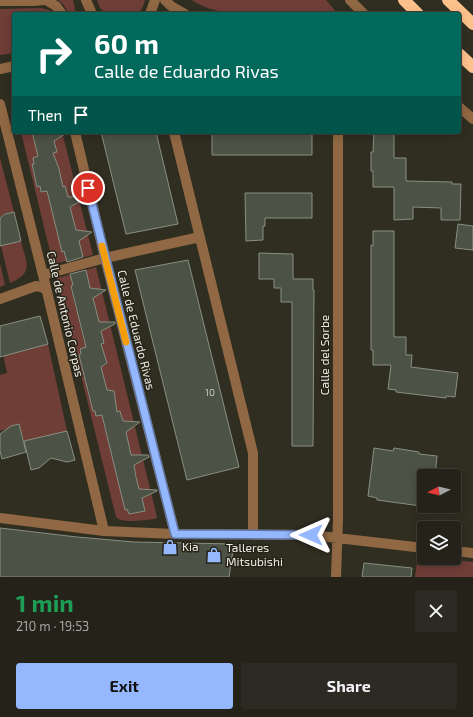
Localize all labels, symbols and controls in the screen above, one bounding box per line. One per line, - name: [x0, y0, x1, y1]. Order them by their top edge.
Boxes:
- text: 60 m: [94, 26, 159, 60]
- icon: right: [28, 28, 80, 80]
- text: Calle de Eduardo Rivas: [94, 60, 279, 82]
- icon: arrive: [70, 104, 92, 126]
- text: Then: [28, 106, 62, 124]
- pin: [71, 171, 105, 205]
- icon: arrive: [77, 177, 99, 199]
- street label: Calle de Antonio Corpas: [45, 249, 87, 378]
- street label: Calle de Eduardo Rivas: [115, 268, 159, 391]
- street label: Calle del Sorbe: [317, 315, 331, 395]
- house number: 10: [205, 386, 215, 398]
- north arrow: [417, 469, 461, 513]
- map controls: [417, 469, 461, 565]
- position arrow: [290, 514, 332, 556]
- button: layers: [417, 521, 461, 565]
- shop icon: Kia: [161, 538, 179, 556]
- place label: Kia: [182, 539, 199, 553]
- place label: Talleres Mitsubishi: [226, 540, 283, 568]
- shop icon: Talleres Mitsubishi: [205, 546, 223, 564]
- text: 1 min: [16, 588, 74, 617]
- button: close: [415, 590, 457, 632]
- text: 210 m · 19:53: [16, 618, 89, 634]
- button: Exit: [16, 663, 233, 709]
- button: Share: [241, 663, 457, 709]

